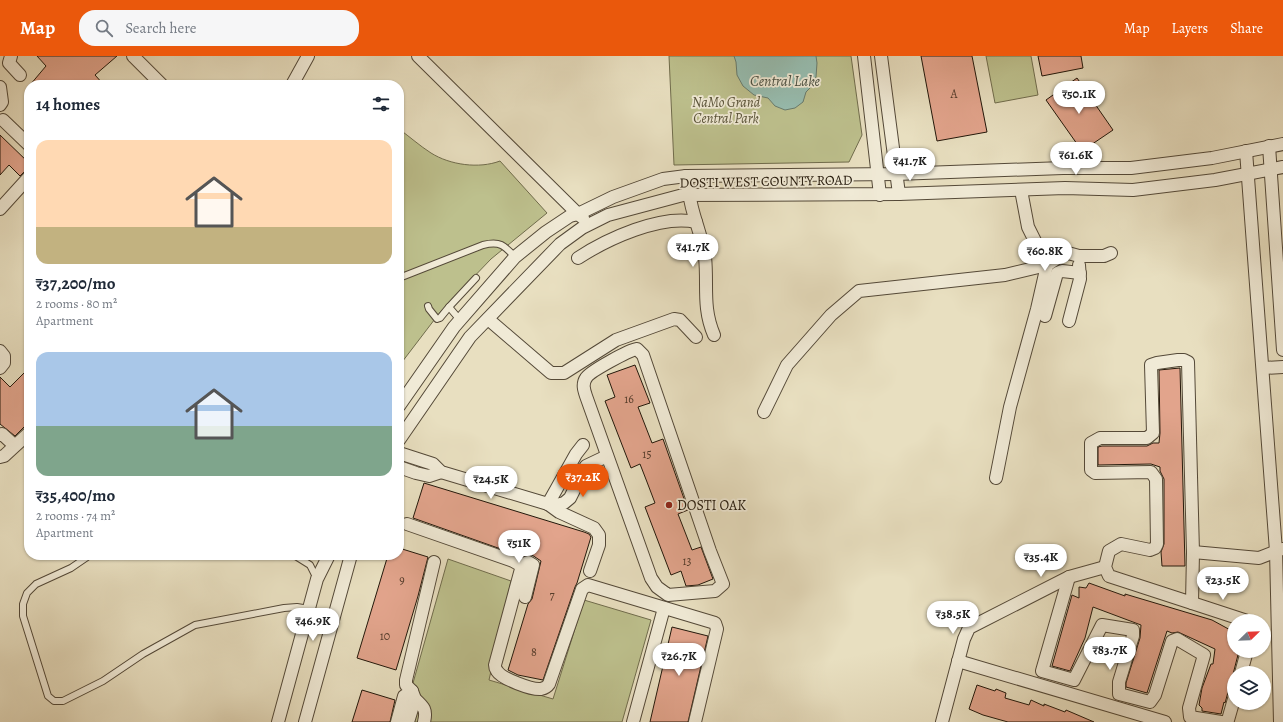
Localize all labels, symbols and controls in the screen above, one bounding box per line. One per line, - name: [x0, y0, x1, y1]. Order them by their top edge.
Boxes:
- search box: [79, 10, 359, 46]
- text: Map: [20, 15, 55, 41]
- icon: search: [93, 17, 115, 39]
- text: Search here: [125, 18, 197, 38]
- text: Map: [1124, 19, 1150, 38]
- text: Layers: [1172, 19, 1208, 38]
- text: Share: [1230, 19, 1263, 38]
- water label: Central Lake: [750, 71, 821, 91]
- pin: ₹50.1K: [1046, 81, 1112, 115]
- text: ₹50.1K: [1062, 85, 1096, 102]
- house number: A: [949, 86, 958, 102]
- text: 14 homes: [36, 93, 100, 116]
- icon: filters: [370, 93, 392, 115]
- park label: NaMo Grand Central Park: [692, 93, 761, 128]
- pin: ₹61.6K: [1043, 142, 1109, 176]
- text: ₹61.6K: [1059, 146, 1093, 163]
- pin: ₹41.7K: [877, 148, 943, 182]
- text: ₹41.7K: [893, 152, 927, 169]
- icon: home: [178, 166, 250, 238]
- street label: DOSTI WEST COUNTY ROAD: [679, 170, 853, 193]
- pin: ₹41.7K: [660, 234, 726, 268]
- text: ₹41.7K: [676, 238, 710, 255]
- pin: ₹60.8K: [1012, 238, 1078, 272]
- text: ₹60.8K: [1027, 242, 1063, 259]
- text: ₹37,200/mo: [36, 272, 115, 295]
- text: 2 rooms · 80 m²: [36, 295, 117, 312]
- text: Apartment: [36, 312, 94, 329]
- icon: home: [178, 378, 250, 450]
- house number: 16: [624, 391, 634, 407]
- house number: 15: [642, 446, 652, 462]
- pin: ₹37.2K: [550, 464, 616, 498]
- pin: ₹24.5K: [458, 466, 524, 500]
- text: ₹37.2K: [566, 468, 600, 485]
- text: ₹24.5K: [474, 470, 508, 487]
- text: ₹35,400/mo: [36, 484, 115, 507]
- place label: DOSTI OAK: [677, 496, 746, 515]
- marker: DOSTI OAK: [664, 500, 674, 510]
- text: 2 rooms · 74 m²: [36, 507, 115, 524]
- text: Apartment: [36, 524, 94, 541]
- pin: ₹51K: [495, 530, 543, 564]
- text: ₹51K: [507, 534, 531, 551]
- pin: ₹35.4K: [1008, 544, 1074, 578]
- text: ₹35.4K: [1024, 548, 1058, 565]
- house number: 13: [682, 553, 692, 569]
- pin: ₹23.5K: [1190, 567, 1256, 601]
- text: ₹23.5K: [1206, 571, 1240, 588]
- house number: 9: [399, 572, 405, 588]
- house number: 7: [549, 587, 555, 603]
- pin: ₹38.5K: [920, 601, 986, 635]
- text: ₹38.5K: [936, 605, 970, 622]
- pin: ₹46.9K: [280, 608, 346, 642]
- text: ₹46.9K: [295, 612, 331, 629]
- north arrow: [1227, 614, 1271, 658]
- map controls: [1227, 614, 1271, 710]
- house number: 10: [380, 628, 390, 644]
- pin: ₹83.7K: [1077, 637, 1143, 671]
- text: ₹83.7K: [1093, 641, 1127, 658]
- pin: ₹26.7K: [646, 643, 712, 677]
- house number: 8: [531, 644, 537, 660]
- text: ₹26.7K: [662, 647, 696, 664]
- button: layers: [1227, 666, 1271, 710]

